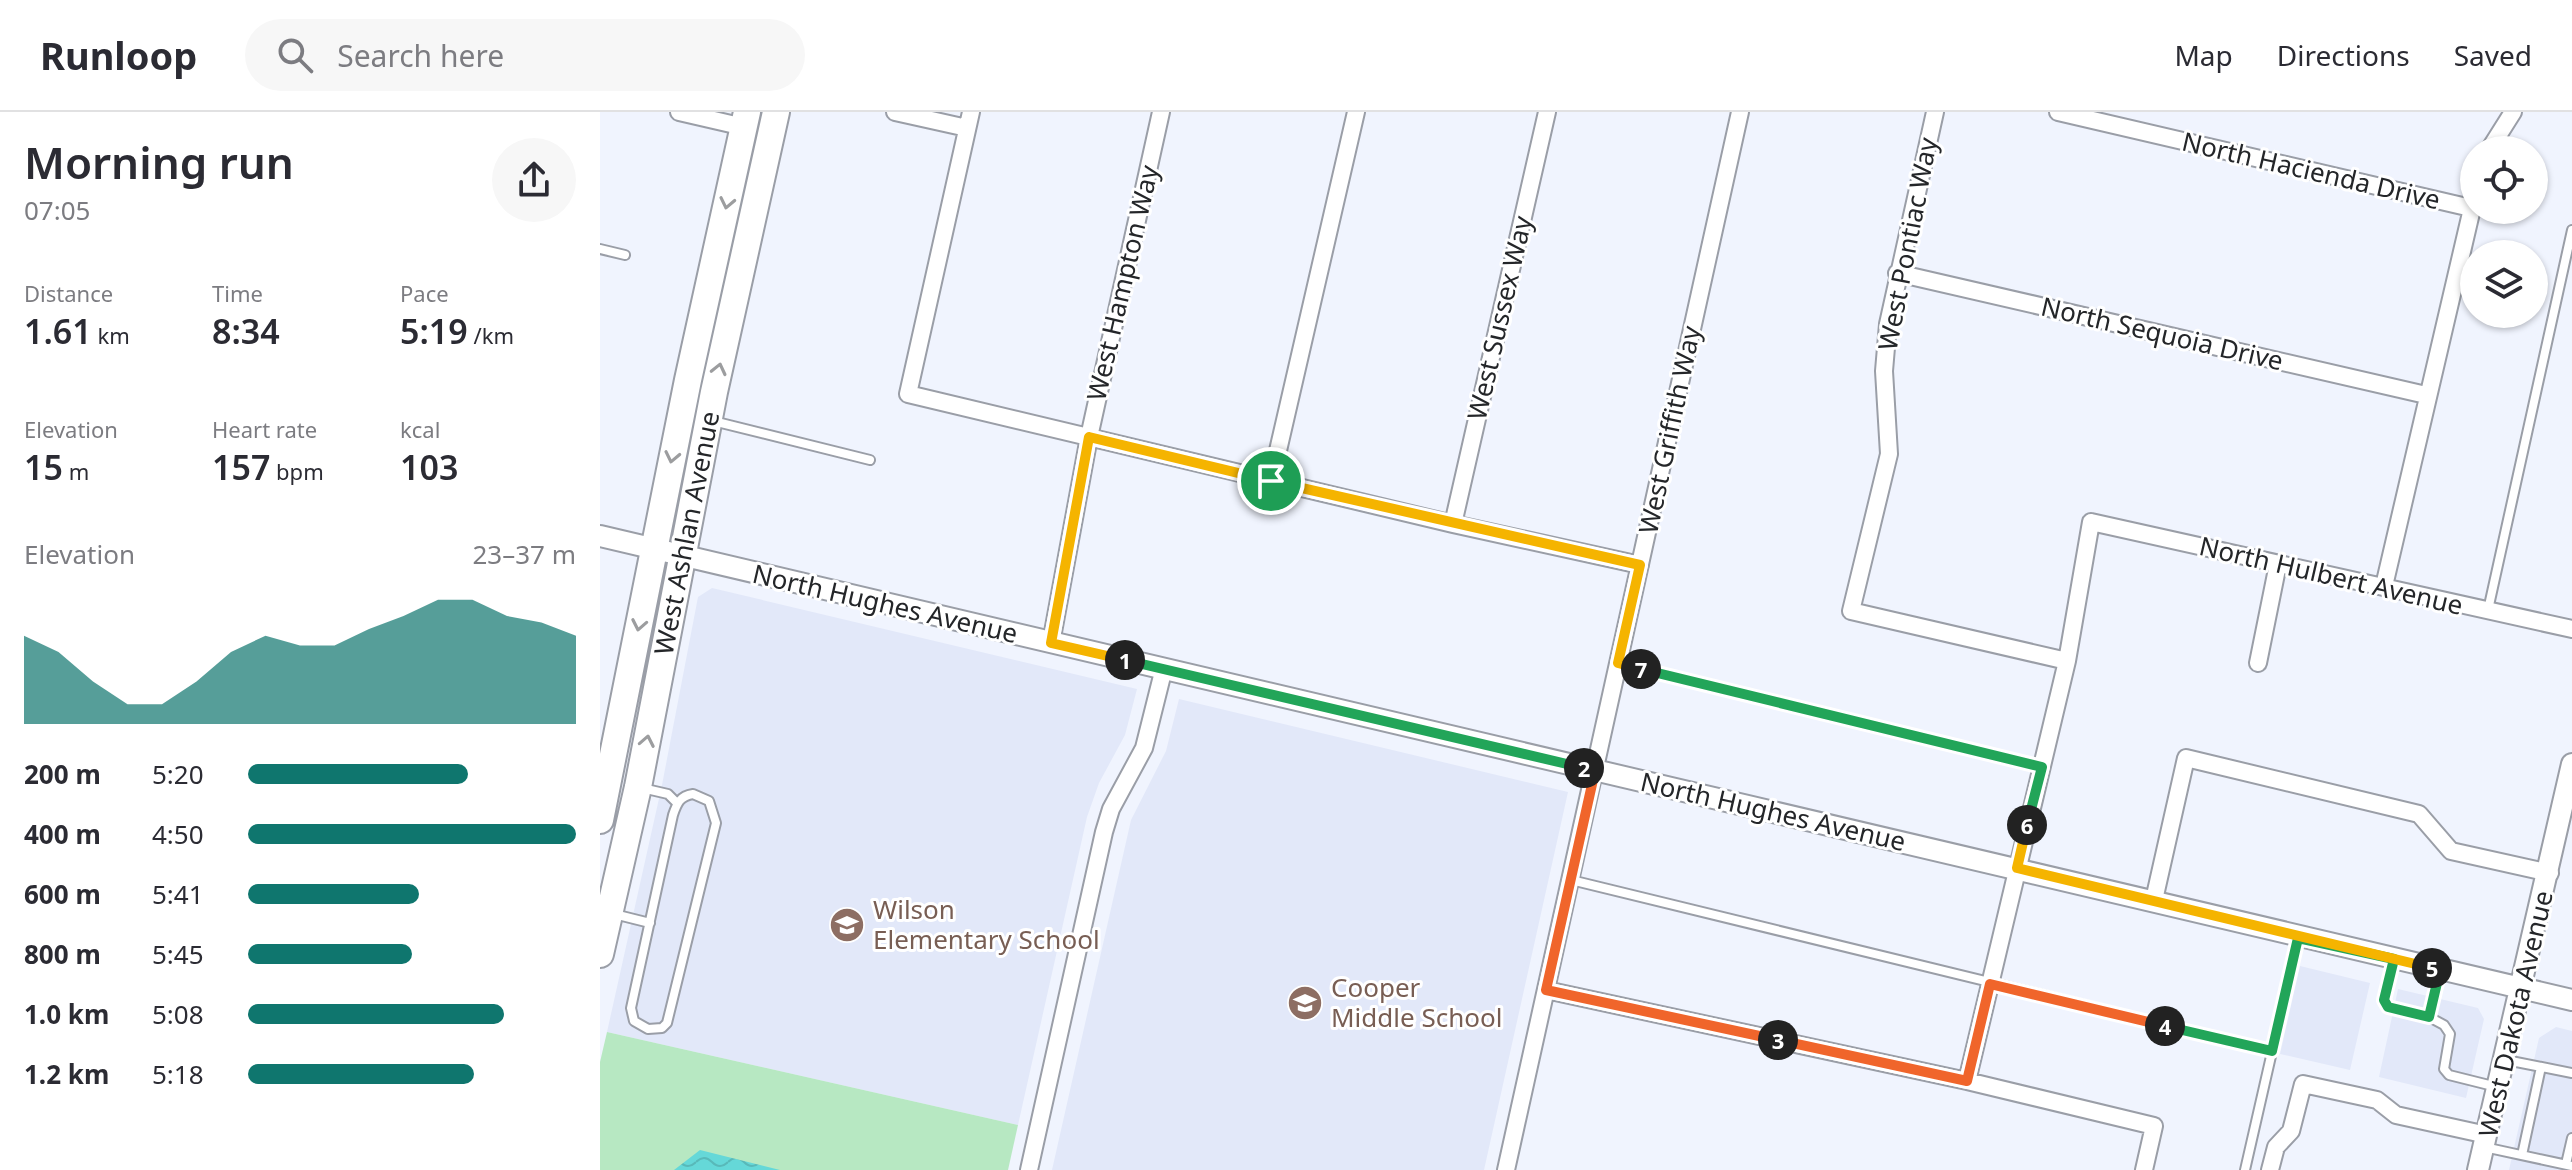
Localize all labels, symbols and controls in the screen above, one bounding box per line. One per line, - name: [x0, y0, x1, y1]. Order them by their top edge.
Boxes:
- search box: [245, 19, 805, 91]
- text: Runloop: [40, 29, 197, 81]
- icon: search: [273, 33, 317, 77]
- text: Search here: [337, 35, 504, 76]
- text: Map: [2174, 36, 2233, 74]
- text: Directions: [2277, 36, 2410, 74]
- text: Saved: [2454, 36, 2532, 74]
- street label: North Hacienda Drive: [2179, 123, 2444, 217]
- text: Morning run: [24, 132, 294, 192]
- street label: West Pontiac Way: [1869, 134, 1945, 353]
- map controls: [2460, 136, 2548, 328]
- button: locate: [2460, 136, 2548, 224]
- button: share: [492, 138, 576, 222]
- street label: West Hampton Way: [1077, 161, 1167, 404]
- text: 07:05: [24, 192, 90, 228]
- one-way arrow: [719, 195, 736, 209]
- street label: West Sussex Way: [1458, 212, 1540, 423]
- button: layers: [2460, 240, 2548, 328]
- text: Distance: [24, 278, 113, 308]
- text: Time: [212, 278, 263, 308]
- text: Pace: [400, 278, 449, 308]
- street label: North Sequoia Drive: [2038, 288, 2287, 378]
- text: 1.61: [24, 308, 92, 354]
- text: 8:34: [212, 308, 280, 354]
- text: 5:19: [400, 308, 468, 354]
- text: km: [92, 320, 130, 350]
- text: /km: [468, 320, 514, 350]
- street label: West Griffith Way: [1629, 322, 1709, 537]
- one-way arrow: [710, 362, 727, 376]
- street label: West Ashlan Avenue: [645, 408, 727, 658]
- text: Elevation: [24, 414, 118, 444]
- text: Heart rate: [212, 414, 317, 444]
- text: kcal: [400, 414, 440, 444]
- text: 15: [24, 444, 63, 490]
- text: 157: [212, 444, 270, 490]
- text: 103: [400, 444, 458, 490]
- pin: [1237, 447, 1305, 515]
- one-way arrow: [664, 450, 681, 463]
- text: m: [63, 456, 89, 486]
- text: bpm: [270, 456, 324, 486]
- icon: arrive: [1249, 459, 1293, 503]
- street label: North Hulbert Avenue: [2196, 527, 2466, 623]
- text: Elevation: [24, 536, 135, 572]
- text: 23–37 m: [472, 536, 576, 572]
- street label: North Hughes Avenue: [749, 555, 1021, 651]
- one-way arrow: [631, 618, 648, 631]
- pin: 1: [1105, 640, 1145, 680]
- text: 1: [1119, 645, 1131, 675]
- pin: 7: [1621, 649, 1661, 689]
- text: 7: [1635, 654, 1647, 684]
- one-way arrow: [638, 734, 655, 748]
- pin: 2: [1564, 748, 1604, 788]
- text: 2: [1578, 753, 1590, 783]
- text: 200 m: [24, 756, 101, 792]
- text: 5:20: [152, 756, 204, 792]
- street label: North Hughes Avenue: [1637, 763, 1909, 859]
- pin: 6: [2007, 805, 2047, 845]
- text: 6: [2021, 810, 2033, 840]
- text: 400 m: [24, 816, 101, 852]
- text: 4:50: [152, 816, 204, 852]
- text: 600 m: [24, 876, 101, 912]
- text: 5:41: [152, 876, 204, 912]
- street label: West Dakota Avenue: [2469, 887, 2561, 1141]
- place label: Wilson Elementary School: [873, 891, 1100, 957]
- school or university icon: Wilson Elementary School: [828, 906, 866, 944]
- text: 800 m: [24, 936, 101, 972]
- text: 5:45: [152, 936, 204, 972]
- pin: 5: [2412, 948, 2452, 988]
- text: 5: [2426, 953, 2438, 983]
- place label: Cooper Middle School: [1331, 969, 1502, 1035]
- school or university icon: Cooper Middle School: [1286, 984, 1324, 1022]
- text: 1.0 km: [24, 996, 109, 1032]
- text: 5:08: [152, 996, 204, 1032]
- pin: 4: [2145, 1006, 2185, 1046]
- text: 4: [2159, 1011, 2171, 1041]
- pin: 3: [1758, 1020, 1798, 1060]
- text: 3: [1772, 1025, 1784, 1055]
- text: 1.2 km: [24, 1056, 109, 1092]
- text: 5:18: [152, 1056, 204, 1092]

